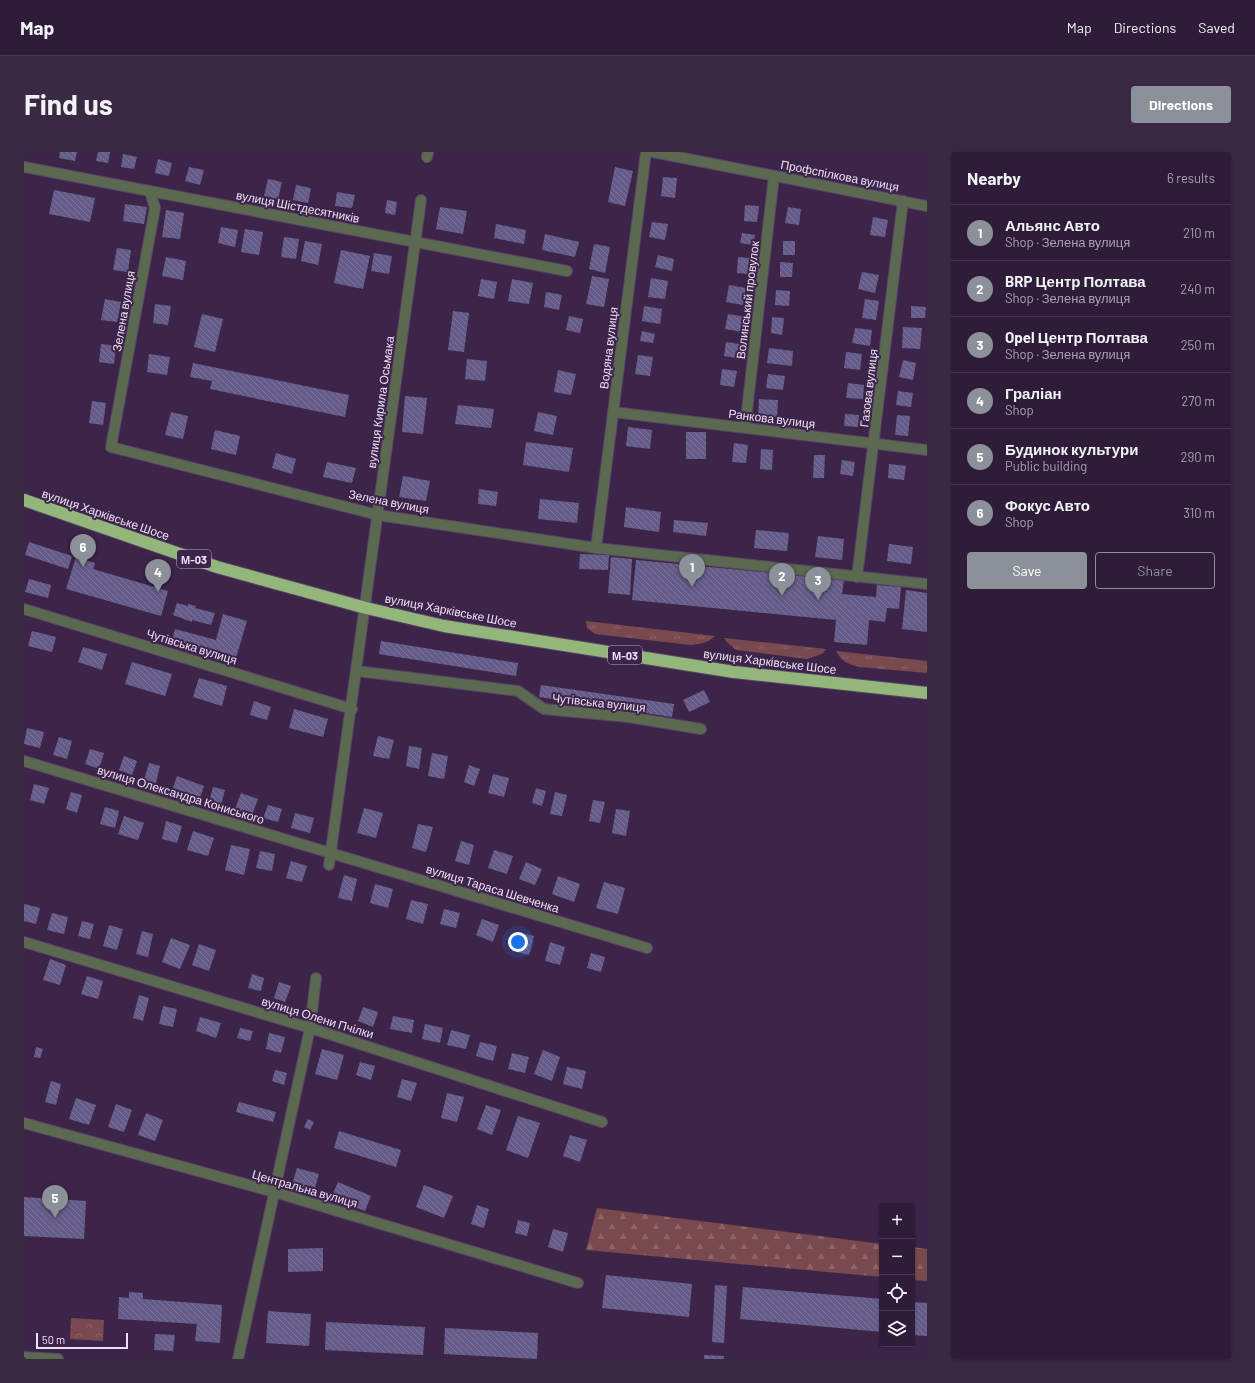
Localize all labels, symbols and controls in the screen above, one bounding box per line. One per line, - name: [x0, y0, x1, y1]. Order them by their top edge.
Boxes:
- text: Map: [20, 16, 54, 39]
- text: Map: [1067, 19, 1092, 36]
- text: Directions: [1114, 19, 1176, 36]
- text: Saved: [1198, 19, 1235, 36]
- button: Directions: [1131, 86, 1231, 123]
- text: Find us: [24, 87, 113, 121]
- street label: Профспілкова вулиця: [779, 157, 900, 194]
- text: Nearby: [967, 168, 1021, 188]
- text: 6 results: [1167, 170, 1215, 186]
- street label: вулиця Шістдесятників: [235, 187, 361, 226]
- text: Альянс Авто: [1005, 216, 1100, 234]
- text: 1: [978, 225, 982, 241]
- text: 210 m: [1183, 225, 1215, 241]
- text: Shop · Зелена вулиця: [1005, 234, 1130, 250]
- street label: Волинський провулок: [733, 239, 762, 360]
- street label: Зелена вулиця: [109, 269, 138, 353]
- text: BRP Центр Полтава: [1005, 272, 1146, 290]
- text: 2: [976, 281, 984, 297]
- text: 240 m: [1180, 281, 1215, 297]
- text: Shop · Зелена вулиця: [1005, 290, 1130, 306]
- street label: Водяна вулиця: [596, 306, 621, 390]
- text: Opel Центр Полтава: [1005, 328, 1148, 346]
- street label: вулиця Кирила Осьмака: [364, 335, 397, 469]
- text: 3: [976, 337, 984, 353]
- text: 250 m: [1181, 337, 1215, 353]
- text: Shop · Зелена вулиця: [1005, 346, 1130, 362]
- street label: Газова вулиця: [856, 348, 881, 428]
- text: Граліан: [1005, 384, 1062, 402]
- text: 4: [976, 393, 984, 409]
- text: 270 m: [1181, 393, 1215, 409]
- text: Shop: [1005, 402, 1034, 418]
- street label: Ранкова вулиця: [728, 406, 816, 431]
- text: Будинок культури: [1005, 440, 1138, 458]
- text: 5: [976, 449, 984, 465]
- text: 290 m: [1181, 449, 1215, 465]
- text: Public building: [1005, 458, 1087, 474]
- street label: вулиця Харківське Шосе: [40, 486, 172, 543]
- street label: Зелена вулиця: [347, 486, 430, 517]
- text: Фокус Авто: [1005, 496, 1090, 514]
- text: 6: [977, 505, 983, 521]
- text: 310 m: [1183, 505, 1215, 521]
- text: Shop: [1005, 514, 1034, 530]
- pin: 6: [70, 534, 96, 567]
- road number: М-03: [177, 550, 211, 568]
- button: Save: [967, 552, 1087, 589]
- button: Share: [1095, 552, 1215, 589]
- pin: 1: [679, 554, 705, 587]
- pin: 4: [145, 559, 171, 592]
- pin: 2: [769, 563, 795, 596]
- pin: 3: [805, 567, 831, 600]
- street label: вулиця Харківське Шосе: [384, 590, 518, 631]
- street label: Чутівська вулиця: [145, 626, 239, 667]
- road number: М-03: [608, 646, 642, 664]
- street label: вулиця Харківське Шосе: [703, 646, 838, 677]
- street label: Чутівська вулиця: [551, 690, 647, 715]
- street label: вулиця Олександра Кониського: [96, 762, 266, 827]
- street label: вулиця Тараса Шевченка: [424, 861, 562, 916]
- your location: [508, 932, 528, 952]
- street label: вулиця Олени Пчілки: [260, 993, 376, 1042]
- street label: Центральна вулиця: [250, 1166, 359, 1211]
- pin: 5: [42, 1185, 68, 1218]
- map controls: [879, 1203, 915, 1347]
- button: +: [879, 1203, 915, 1239]
- button: −: [879, 1239, 915, 1275]
- button: locate: [879, 1275, 915, 1311]
- button: layers: [879, 1311, 915, 1347]
- scale bar: [36, 1331, 128, 1350]
- text: 50 m: [42, 1333, 65, 1346]

